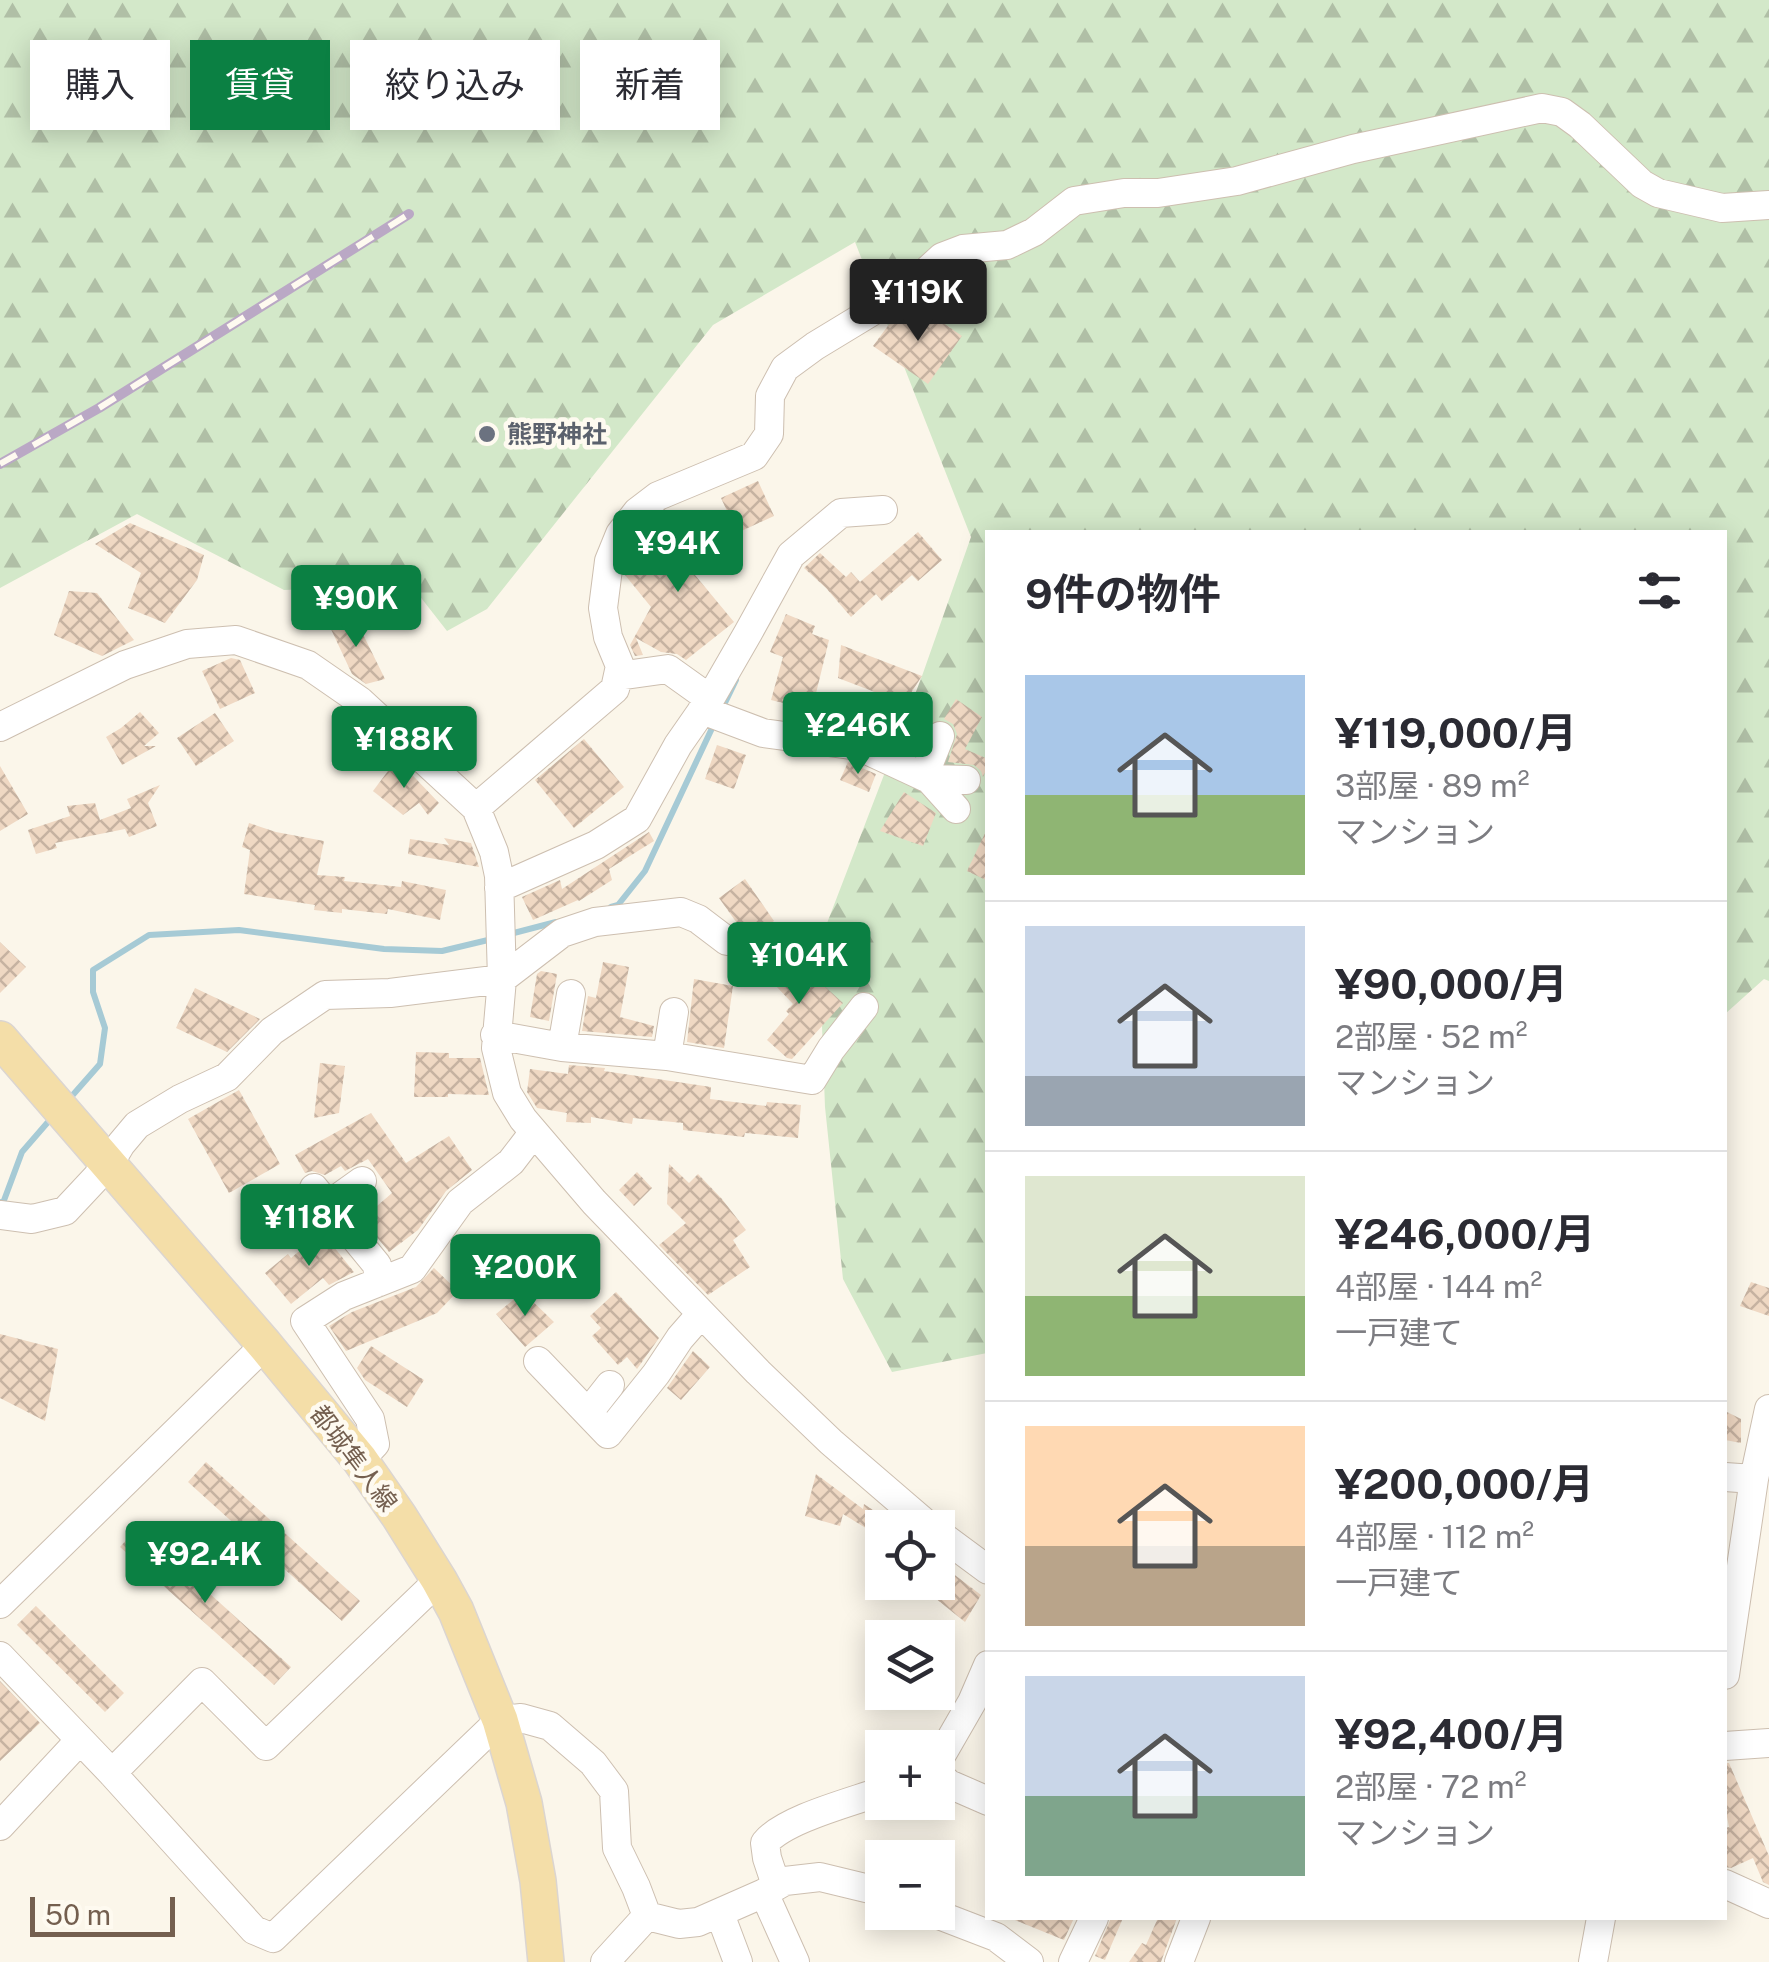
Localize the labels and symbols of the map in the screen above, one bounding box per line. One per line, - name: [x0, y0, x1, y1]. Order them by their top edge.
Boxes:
- pin: ¥119K: [848, 259, 988, 344]
- place label: 熊野神社: [507, 419, 607, 449]
- marker: 熊野神社: [476, 423, 498, 445]
- pin: ¥94K: [619, 510, 737, 595]
- pin: ¥90K: [297, 565, 415, 650]
- pin: ¥246K: [788, 692, 928, 777]
- pin: ¥188K: [334, 706, 474, 791]
- pin: ¥104K: [729, 922, 869, 1007]
- pin: ¥118K: [239, 1184, 379, 1269]
- pin: ¥200K: [455, 1234, 595, 1319]
- street label: 都城隼人線: [304, 1399, 404, 1517]
- pin: ¥92.4K: [124, 1521, 286, 1606]
- scale bar: [30, 1892, 175, 1936]

